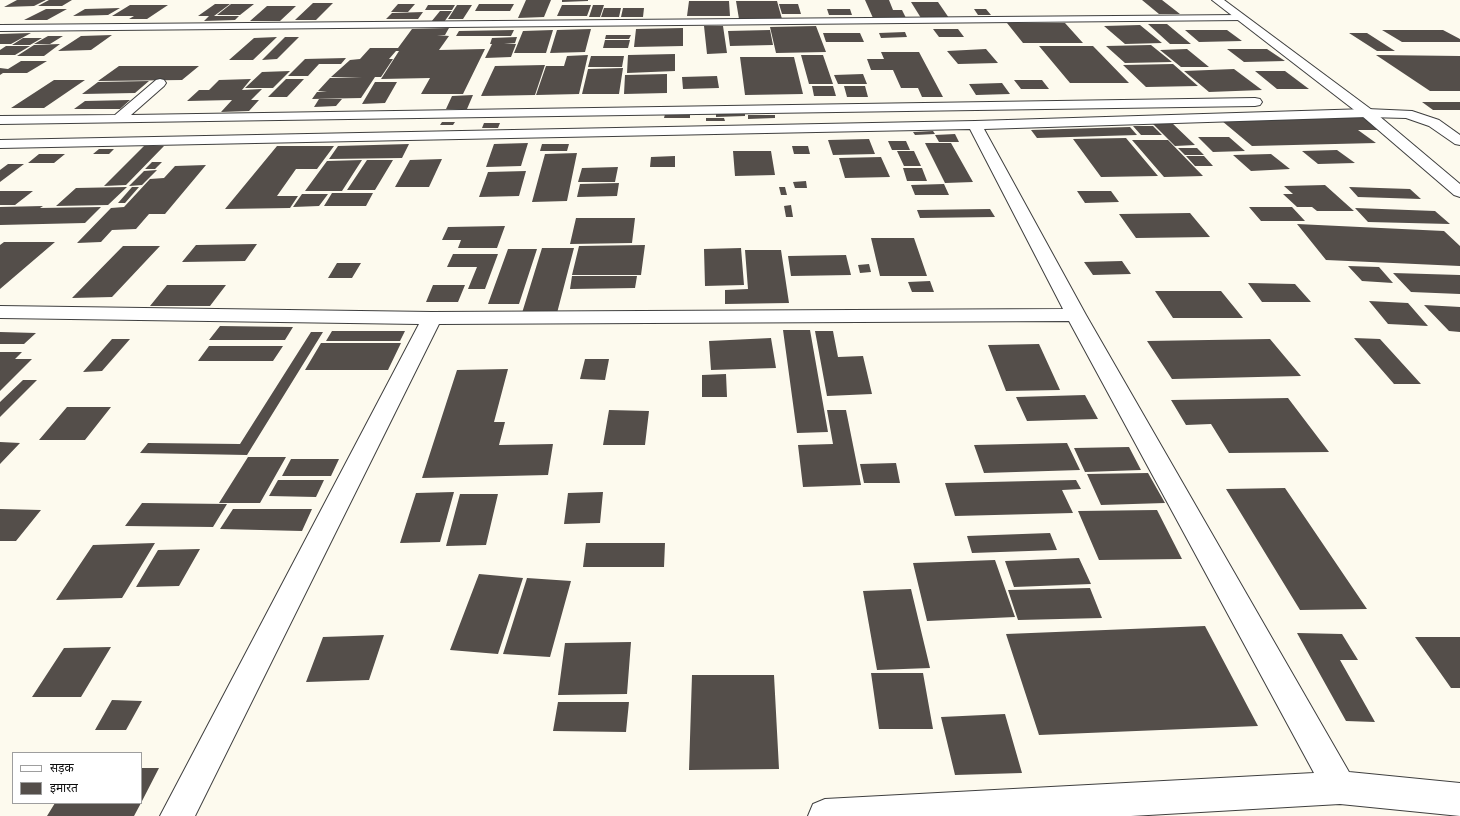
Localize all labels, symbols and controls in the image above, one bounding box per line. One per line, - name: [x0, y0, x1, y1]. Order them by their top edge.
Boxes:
- legend: [12, 752, 142, 804]
- text: सड़क: [50, 760, 74, 775]
- text: इमारत: [50, 780, 78, 795]

